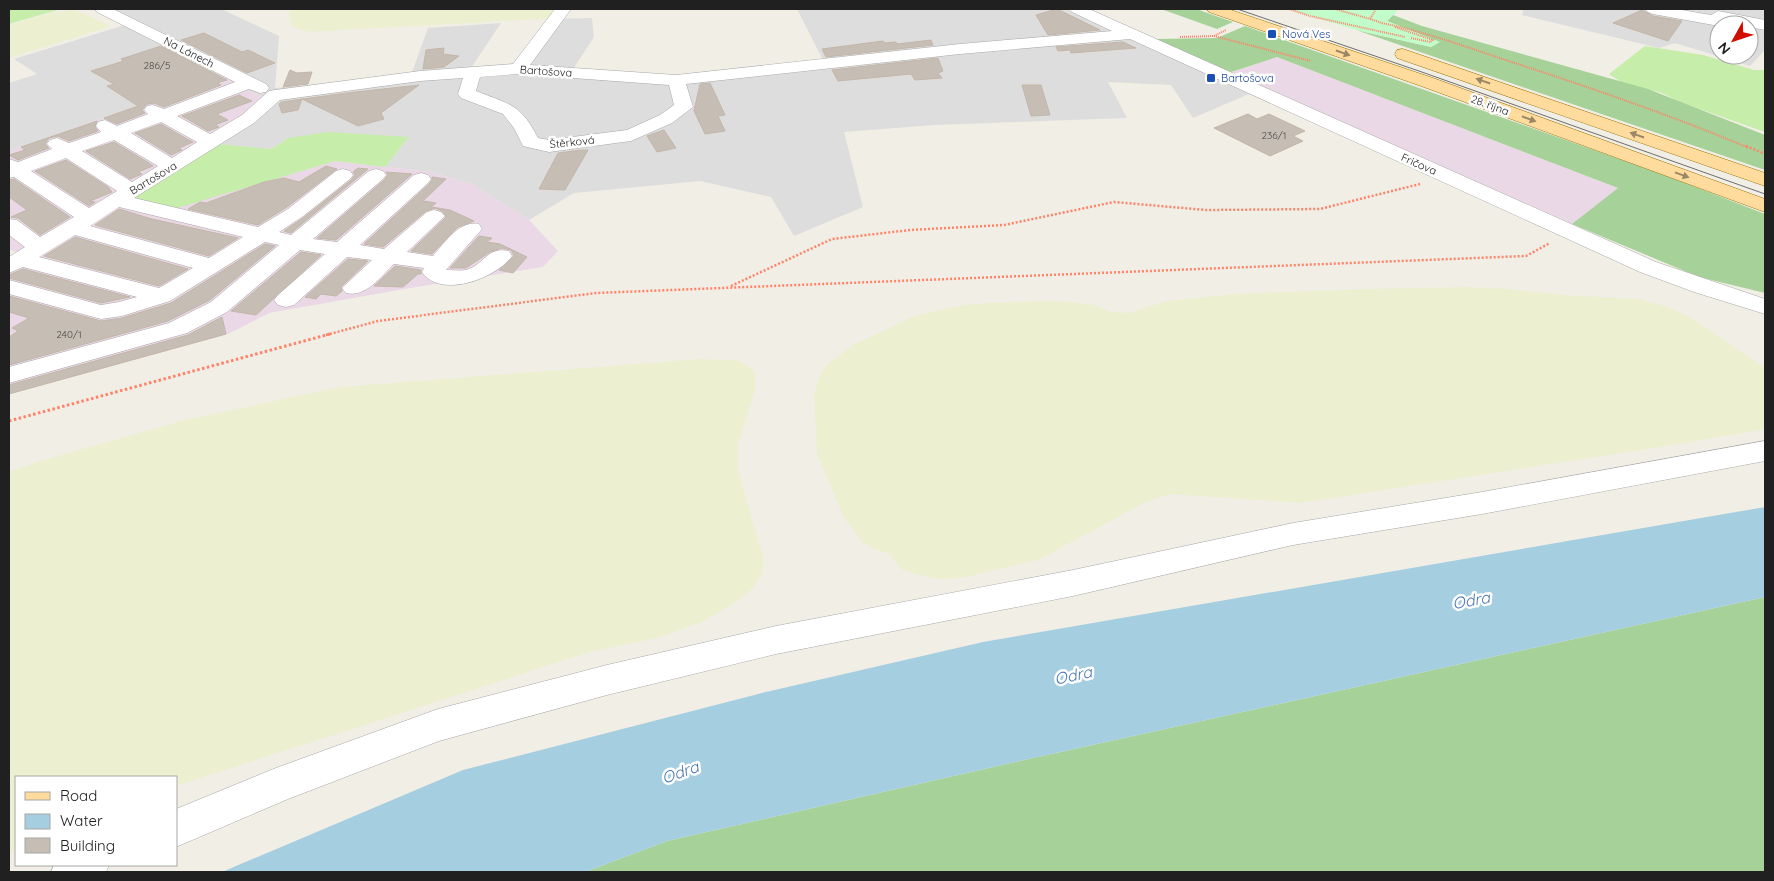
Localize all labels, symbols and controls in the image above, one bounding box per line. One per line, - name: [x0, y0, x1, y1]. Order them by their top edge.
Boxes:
- north arrow: [1709, 15, 1759, 65]
- place label: Nová Ves: [1282, 27, 1331, 41]
- marker: Nová Ves: [1266, 28, 1278, 40]
- street label: Na Lánech: [161, 33, 217, 71]
- text: N: [1714, 39, 1734, 58]
- one-way arrow: [1336, 49, 1351, 57]
- house number: 286/5: [144, 59, 171, 72]
- street label: Bartošova: [519, 62, 573, 80]
- place label: Bartošova: [1221, 71, 1274, 85]
- marker: Bartošova: [1205, 72, 1217, 84]
- one-way arrow: [1476, 77, 1491, 85]
- street label: 28. října: [1469, 92, 1511, 118]
- one-way arrow: [1522, 115, 1537, 123]
- house number: 236/1: [1261, 129, 1287, 142]
- one-way arrow: [1629, 131, 1644, 139]
- street label: Štěrková: [549, 133, 595, 151]
- street label: Fričova: [1399, 150, 1439, 178]
- street label: Bartošova: [127, 158, 179, 198]
- one-way arrow: [1674, 172, 1689, 179]
- house number: 240/1: [56, 328, 82, 341]
- water label: Odra: [1451, 587, 1493, 613]
- water label: Odra: [1052, 661, 1095, 689]
- water label: Odra: [659, 756, 702, 788]
- legend: [15, 776, 178, 866]
- text: Road: [60, 786, 97, 805]
- text: Water: [60, 811, 103, 830]
- text: Building: [60, 836, 115, 855]

